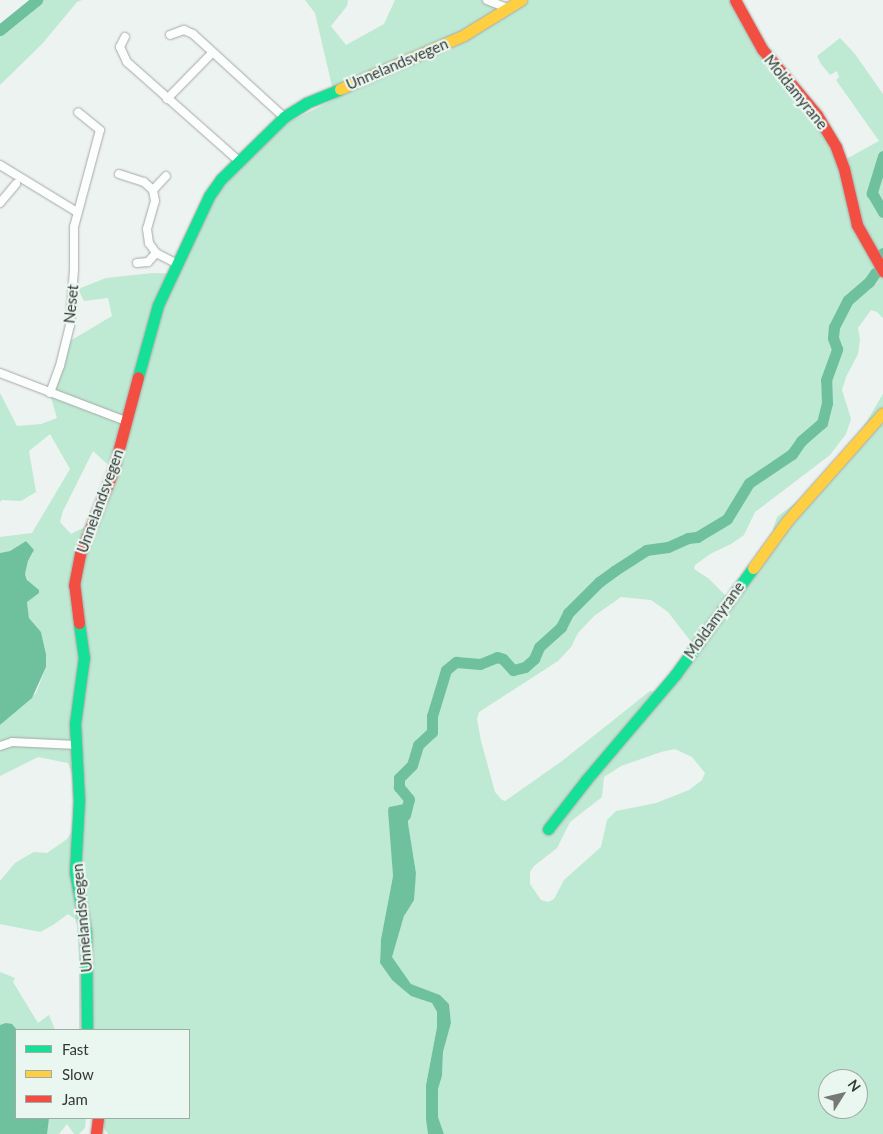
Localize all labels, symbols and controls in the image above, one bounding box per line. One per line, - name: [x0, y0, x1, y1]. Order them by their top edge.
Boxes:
- street label: Unnelandsvegen: [343, 34, 451, 94]
- street label: Moldamyrane: [761, 51, 831, 133]
- street label: Neset: [60, 284, 82, 324]
- street label: Unnelandsvegen: [73, 447, 127, 555]
- street label: Moldamyrane: [680, 578, 748, 662]
- street label: Unnelandsvegen: [68, 863, 96, 973]
- legend: [15, 1029, 190, 1119]
- text: Fast: [62, 1040, 89, 1058]
- text: Slow: [62, 1065, 94, 1083]
- north arrow: [818, 1069, 868, 1119]
- text: N: [845, 1076, 865, 1095]
- text: Jam: [62, 1090, 88, 1108]

